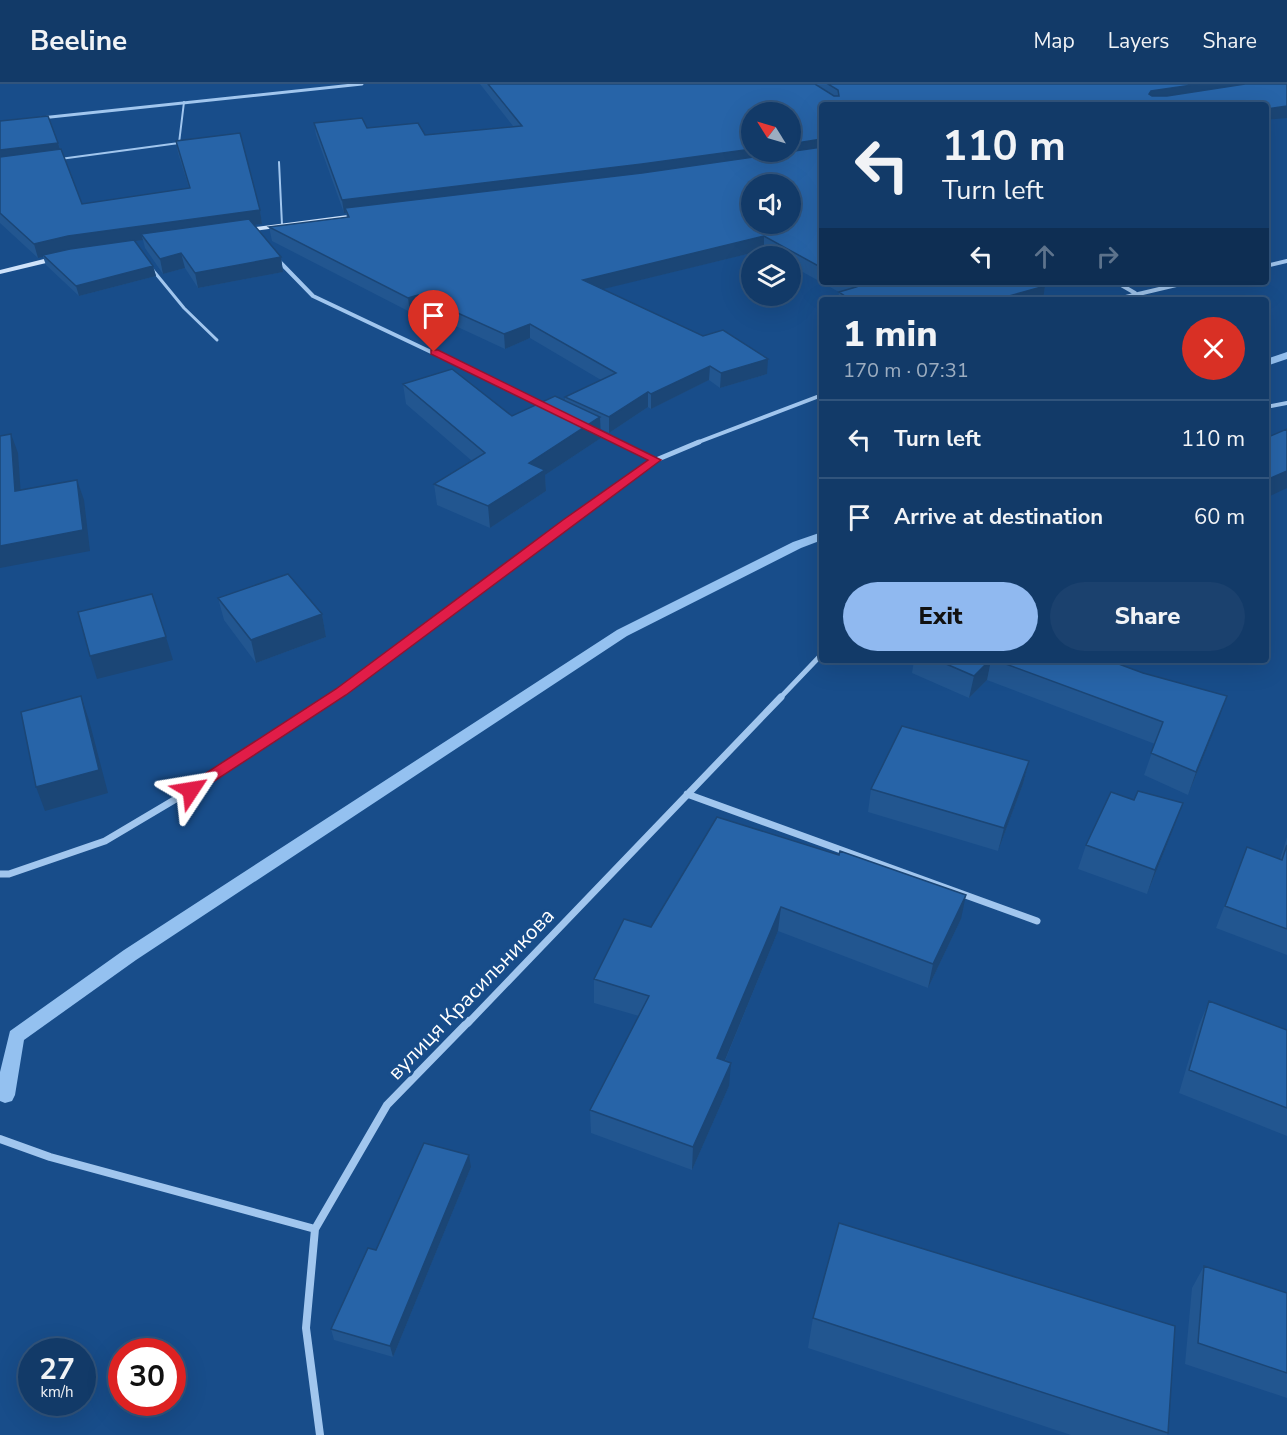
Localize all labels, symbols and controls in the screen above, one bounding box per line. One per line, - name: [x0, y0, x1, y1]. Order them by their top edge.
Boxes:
- text: Beeline: [30, 22, 127, 60]
- text: Map: [1033, 27, 1075, 55]
- text: Layers: [1108, 27, 1169, 55]
- text: Share: [1202, 27, 1257, 55]
- north arrow: [741, 102, 801, 162]
- map controls: [741, 102, 801, 306]
- text: 110 m: [942, 118, 1066, 175]
- icon: left: [843, 126, 921, 204]
- text: Turn left: [942, 172, 1043, 209]
- button: sound: [741, 174, 801, 234]
- icon: left: [965, 240, 998, 273]
- icon: ahead: [1028, 240, 1061, 273]
- icon: right: [1091, 240, 1124, 273]
- button: layers: [741, 246, 801, 306]
- pin: [408, 290, 459, 352]
- icon: arrive: [417, 299, 450, 332]
- text: 1 min: [843, 310, 938, 359]
- button: close: [1182, 317, 1245, 380]
- text: 170 m · 07:31: [843, 357, 969, 384]
- icon: left: [843, 423, 876, 456]
- text: Turn left: [894, 424, 981, 454]
- text: 110 m: [1181, 424, 1245, 454]
- icon: arrive: [843, 501, 876, 534]
- text: Arrive at destination: [894, 502, 1103, 532]
- text: 60 m: [1194, 502, 1245, 532]
- button: Exit: [843, 582, 1038, 651]
- button: Share: [1050, 582, 1245, 651]
- position arrow: [159, 758, 223, 822]
- street label: вулиця Красильникова: [382, 902, 560, 1086]
- speed limit sign: 30: [108, 1338, 186, 1416]
- text: 27: [39, 1349, 75, 1390]
- text: km/h: [40, 1382, 74, 1402]

